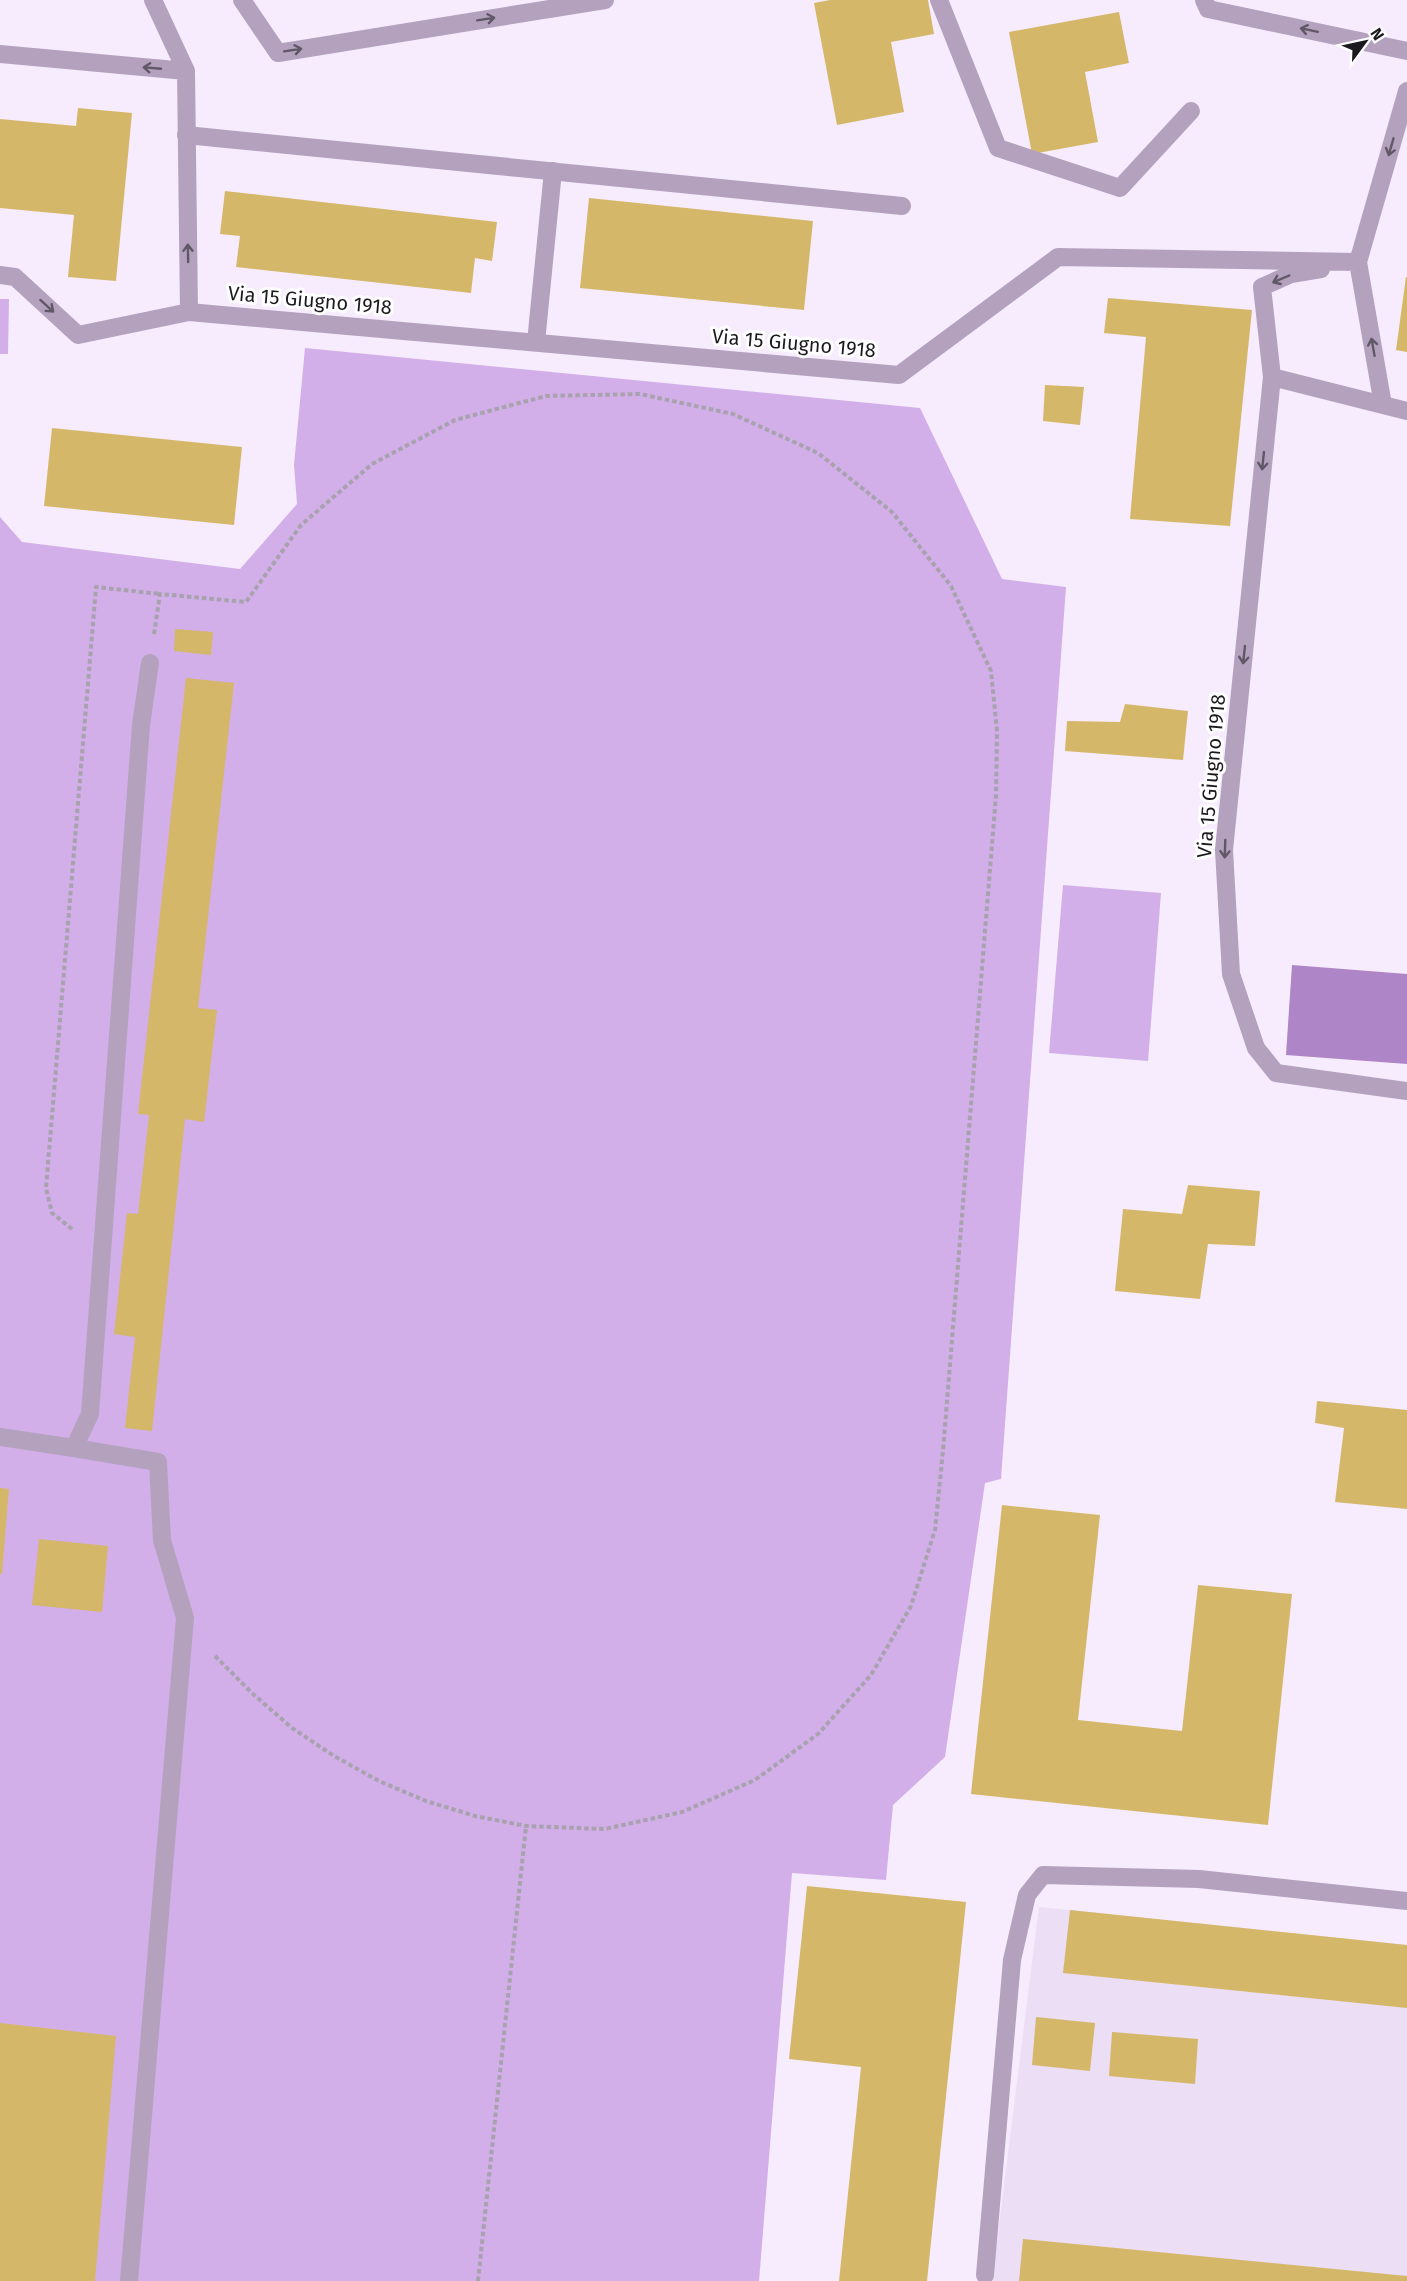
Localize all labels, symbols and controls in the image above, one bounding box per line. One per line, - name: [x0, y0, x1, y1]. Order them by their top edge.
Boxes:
- north arrow: [1335, 12, 1395, 72]
- one-way arrow: [476, 13, 495, 24]
- one-way arrow: [1299, 24, 1318, 36]
- text: N: [1366, 24, 1388, 44]
- one-way arrow: [283, 45, 303, 56]
- one-way arrow: [143, 62, 162, 73]
- one-way arrow: [1385, 138, 1396, 157]
- one-way arrow: [182, 244, 194, 264]
- one-way arrow: [1272, 274, 1290, 285]
- street label: Via 15 Giugno 1918: [227, 281, 393, 319]
- one-way arrow: [39, 299, 54, 313]
- street label: Via 15 Giugno 1918: [711, 324, 877, 362]
- one-way arrow: [1367, 338, 1378, 358]
- one-way arrow: [1257, 450, 1268, 470]
- one-way arrow: [1238, 644, 1249, 664]
- street label: Via 15 Giugno 1918: [1192, 693, 1230, 859]
- one-way arrow: [1219, 838, 1231, 858]

